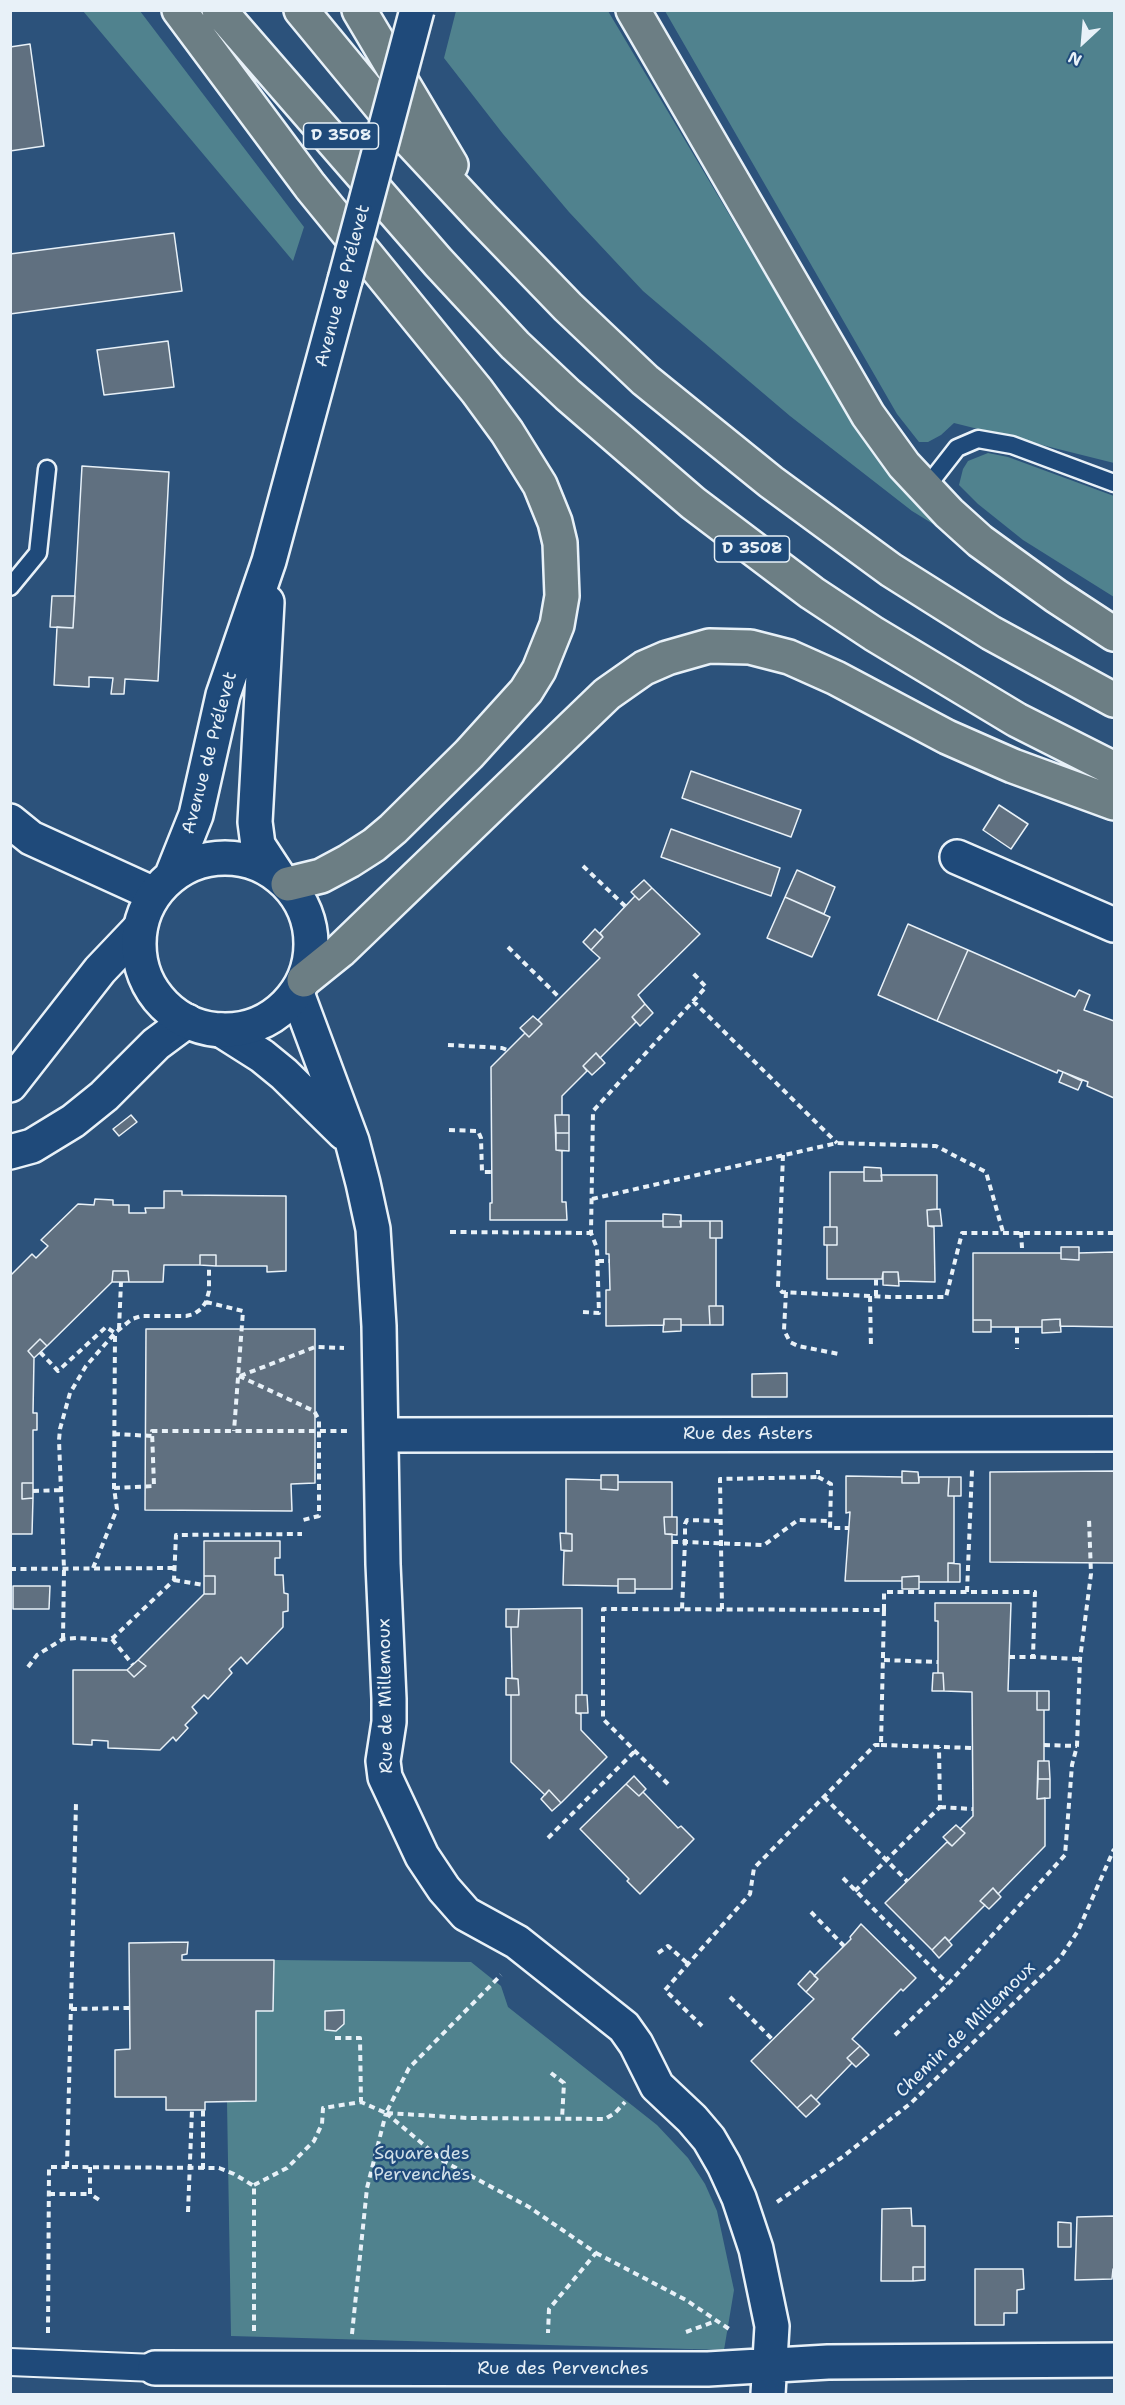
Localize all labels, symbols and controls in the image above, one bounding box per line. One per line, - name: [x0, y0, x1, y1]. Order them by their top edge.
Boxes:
- north arrow: [1053, 12, 1113, 72]
- text: N: [1065, 46, 1085, 71]
- road number: D 3508: [304, 123, 378, 149]
- street label: Avenue de Prélevet: [311, 202, 375, 370]
- road number: D 3508: [714, 536, 789, 562]
- street label: Avenue de Prélevet: [178, 669, 242, 837]
- street label: Rue des Asters: [683, 1423, 813, 1445]
- street label: Rue de Millemoux: [374, 1618, 398, 1774]
- street label: Chemin de Millemoux: [892, 1958, 1040, 2102]
- park label: Square des Pervenches: [374, 2143, 470, 2186]
- street label: Rue des Pervenches: [477, 2358, 649, 2380]

